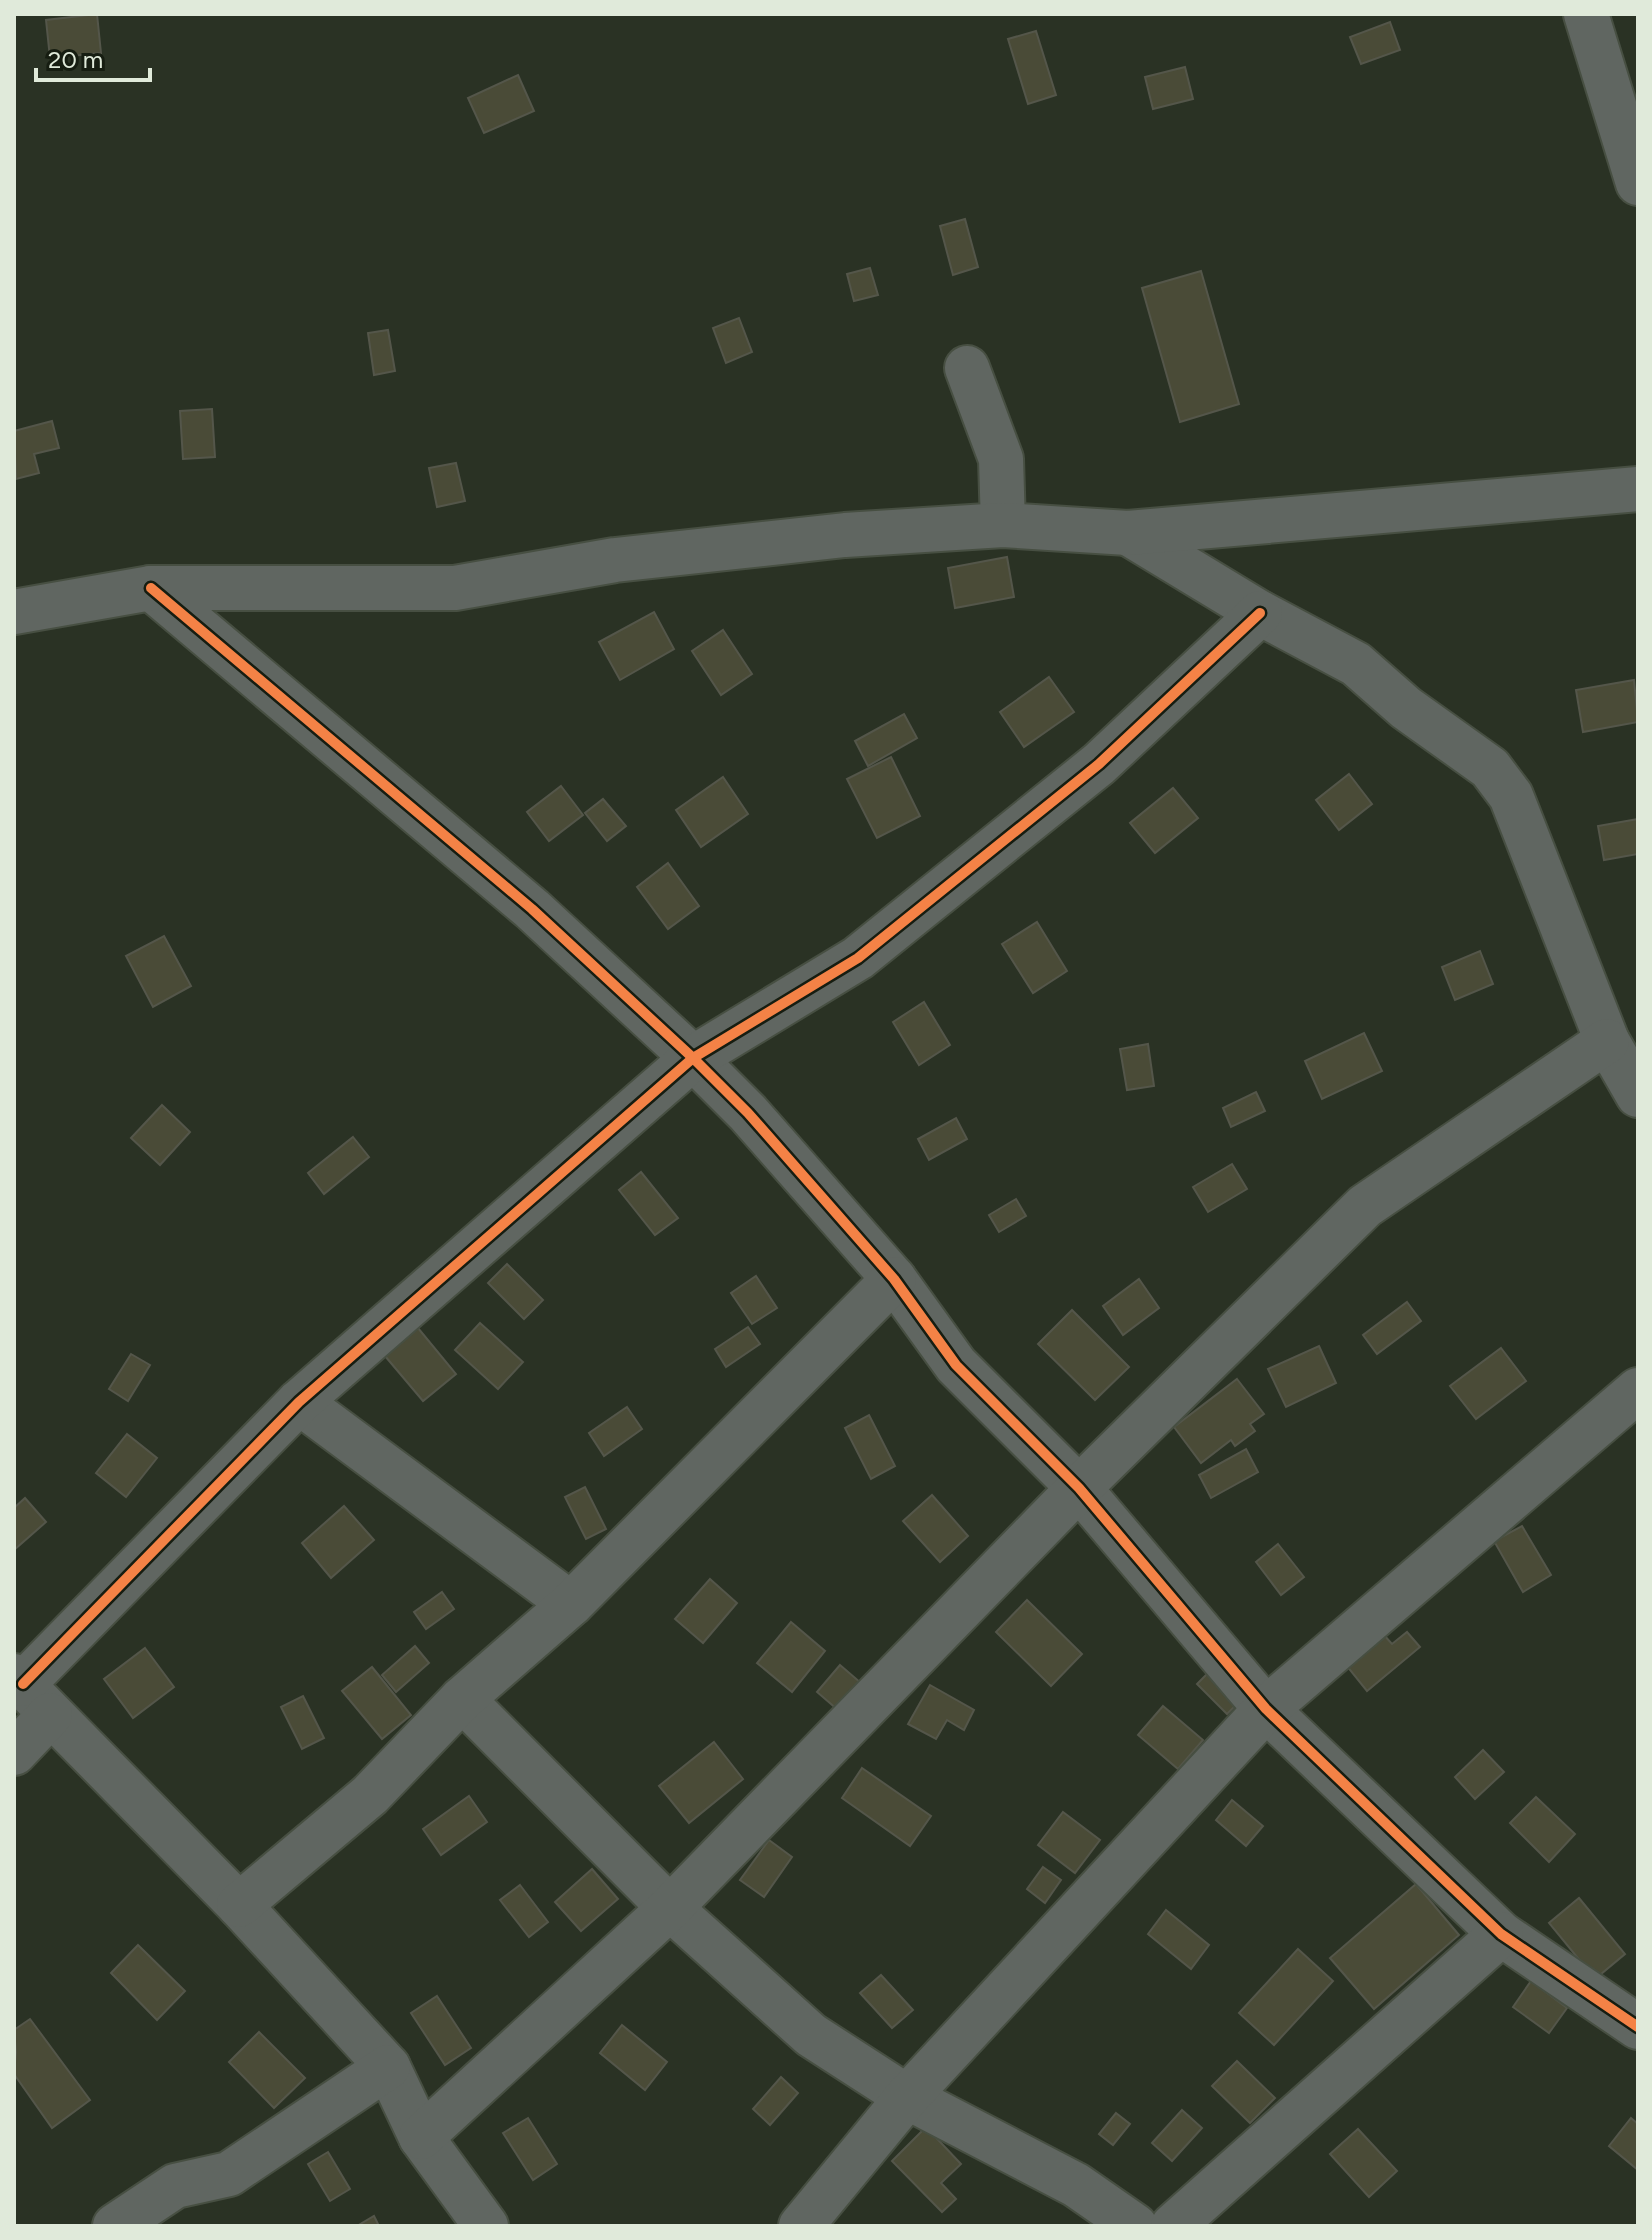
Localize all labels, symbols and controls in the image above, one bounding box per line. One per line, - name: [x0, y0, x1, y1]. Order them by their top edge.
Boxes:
- scale bar: [36, 32, 150, 82]
- text: 20 m: [48, 45, 103, 74]

